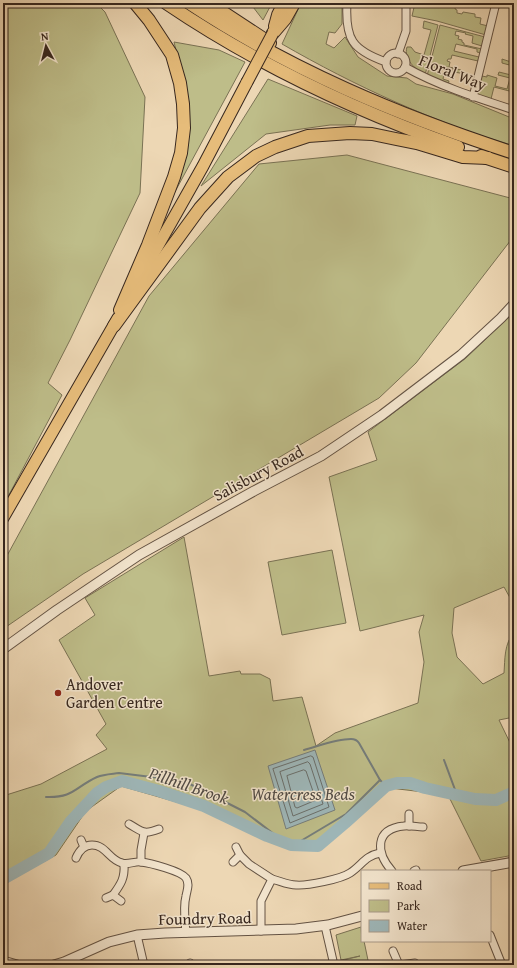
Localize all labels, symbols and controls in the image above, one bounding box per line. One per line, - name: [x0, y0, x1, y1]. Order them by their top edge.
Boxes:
- north arrow: [26, 26, 66, 66]
- text: N: [40, 28, 50, 44]
- street label: Floral Way: [416, 48, 490, 96]
- street label: Salisbury Road: [209, 439, 308, 507]
- place label: Andover Garden Centre: [66, 672, 163, 714]
- marker: Andover Garden Centre: [53, 688, 63, 698]
- water label: Pillhill Brook: [145, 759, 232, 810]
- water label: Watercress Beds: [251, 781, 356, 806]
- legend: [361, 870, 491, 942]
- text: Road: [397, 877, 423, 894]
- text: Park: [397, 897, 421, 914]
- street label: Foundry Road: [158, 905, 252, 931]
- text: Water: [397, 917, 427, 934]

